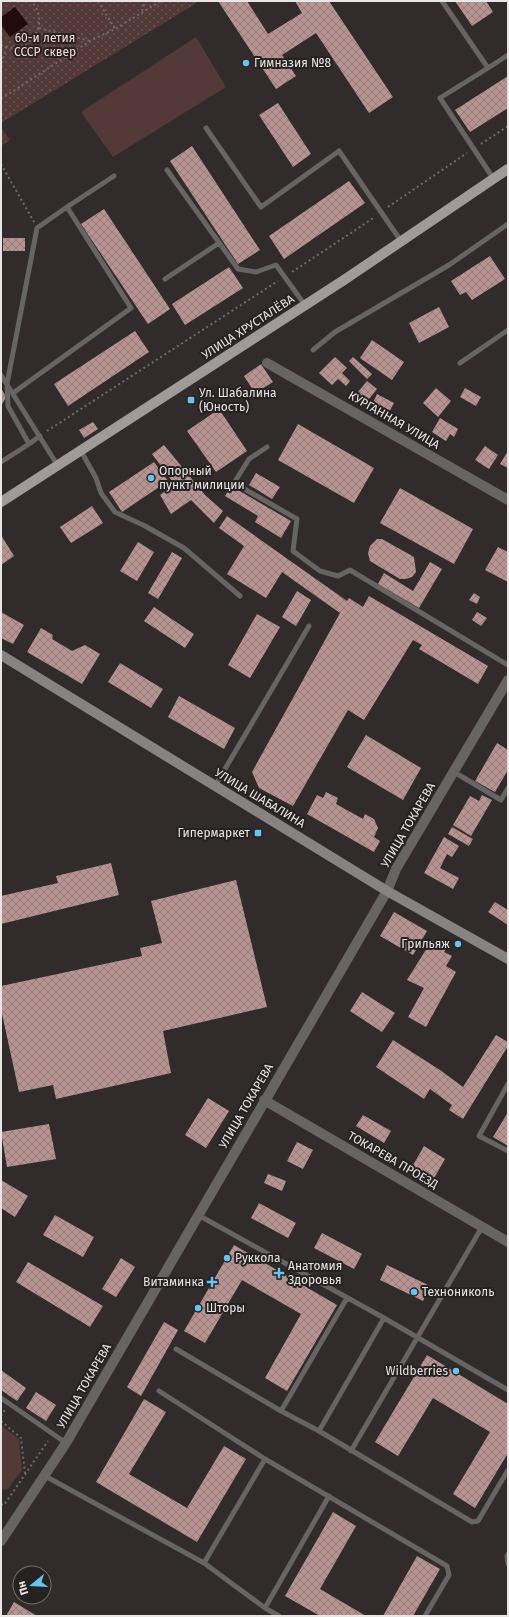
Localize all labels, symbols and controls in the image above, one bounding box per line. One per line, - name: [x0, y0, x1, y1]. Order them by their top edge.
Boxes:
- park label: 60-и летия СССР сквер: [14, 31, 76, 59]
- place label: Гимназия №8: [254, 56, 331, 70]
- marker: Гимназия №8: [241, 58, 251, 68]
- street label: УЛИЦА ХРУСТАЛЁВА: [199, 291, 297, 362]
- place label: Ул. Шабалина (Юность): [199, 386, 277, 414]
- street label: КУРГАННАЯ УЛИЦА: [346, 388, 442, 452]
- marker: Ул. Шабалина (Юность): [186, 395, 196, 405]
- place label: Опорный пункт милиции: [159, 464, 245, 492]
- marker: Опорный пункт милиции: [146, 473, 156, 483]
- street label: УЛИЦА ШАБАЛИНА: [212, 765, 308, 831]
- street label: УЛИЦА ТОКАРЕВА: [378, 780, 438, 870]
- place label: Гипермаркет: [177, 826, 251, 840]
- marker: Гипермаркет: [253, 828, 263, 838]
- place label: Грильяж: [401, 937, 450, 951]
- marker: Грильяж: [453, 939, 463, 949]
- street label: УЛИЦА ТОКАРЕВА: [216, 1061, 276, 1151]
- street label: ТОКАРЕВА ПРОЕЗД: [345, 1128, 441, 1192]
- place label: Руккола: [235, 1251, 281, 1265]
- marker: Руккола: [222, 1253, 232, 1263]
- place label: Анатомия Здоровья: [288, 1259, 342, 1287]
- marker: Анатомия Здоровья: [273, 1267, 285, 1279]
- place label: Витаминка: [143, 1275, 204, 1289]
- marker: Витаминка: [207, 1277, 217, 1287]
- place label: Технониколь: [422, 1285, 494, 1299]
- marker: Технониколь: [409, 1287, 419, 1297]
- place label: Шторы: [206, 1301, 245, 1315]
- marker: Шторы: [193, 1303, 203, 1313]
- street label: УЛИЦА ТОКАРЕВА: [54, 1341, 114, 1431]
- place label: Wildberries: [386, 1364, 448, 1378]
- marker: Wildberries: [451, 1366, 461, 1376]
- north arrow: [12, 1565, 52, 1605]
- text: Пн: [15, 1579, 31, 1596]

